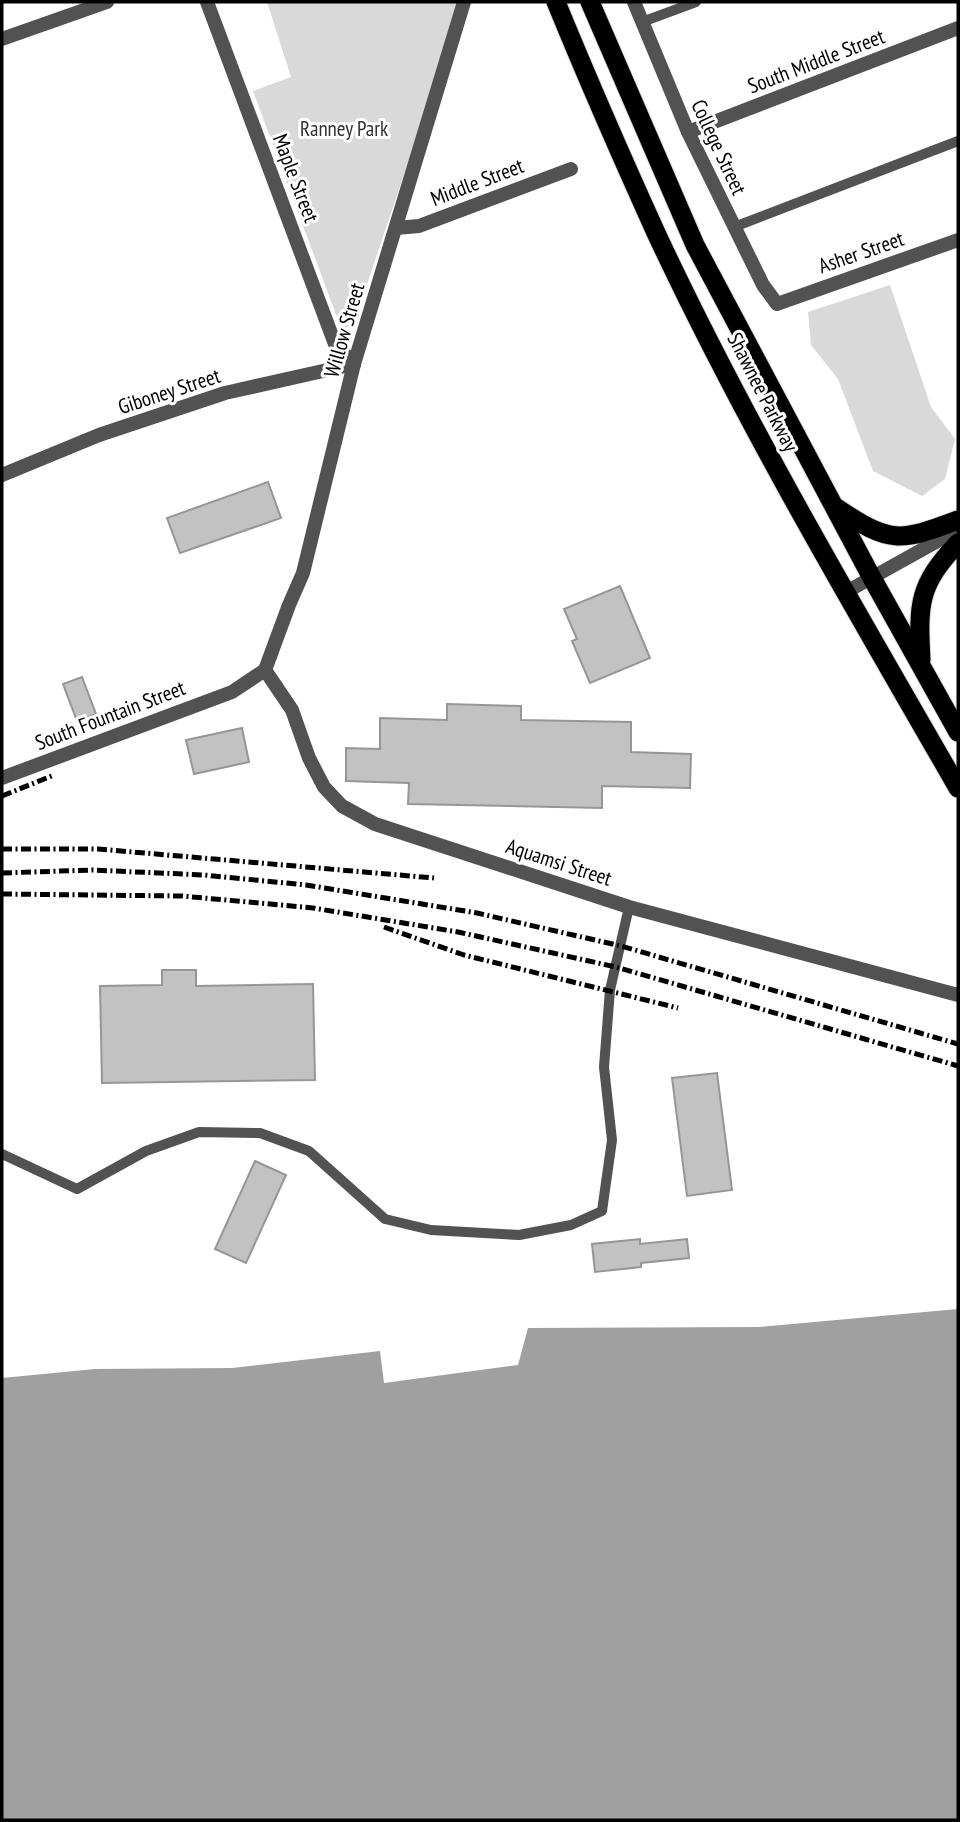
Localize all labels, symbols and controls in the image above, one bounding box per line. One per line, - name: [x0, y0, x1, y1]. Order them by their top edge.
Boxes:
- street label: South Middle Street: [744, 22, 888, 99]
- street label: College Street: [685, 95, 753, 199]
- park label: Ranney Park: [300, 115, 388, 142]
- street label: Maple Street: [267, 130, 325, 226]
- street label: Middle Street: [427, 152, 528, 212]
- street label: Asher Street: [815, 225, 908, 279]
- street label: Willow Street: [318, 279, 370, 380]
- street label: Shawnee Parkway: [722, 328, 805, 456]
- street label: Giboney Street: [115, 362, 224, 420]
- street label: South Fountain Street: [31, 674, 189, 756]
- street label: Aquamsi Street: [503, 832, 615, 892]

